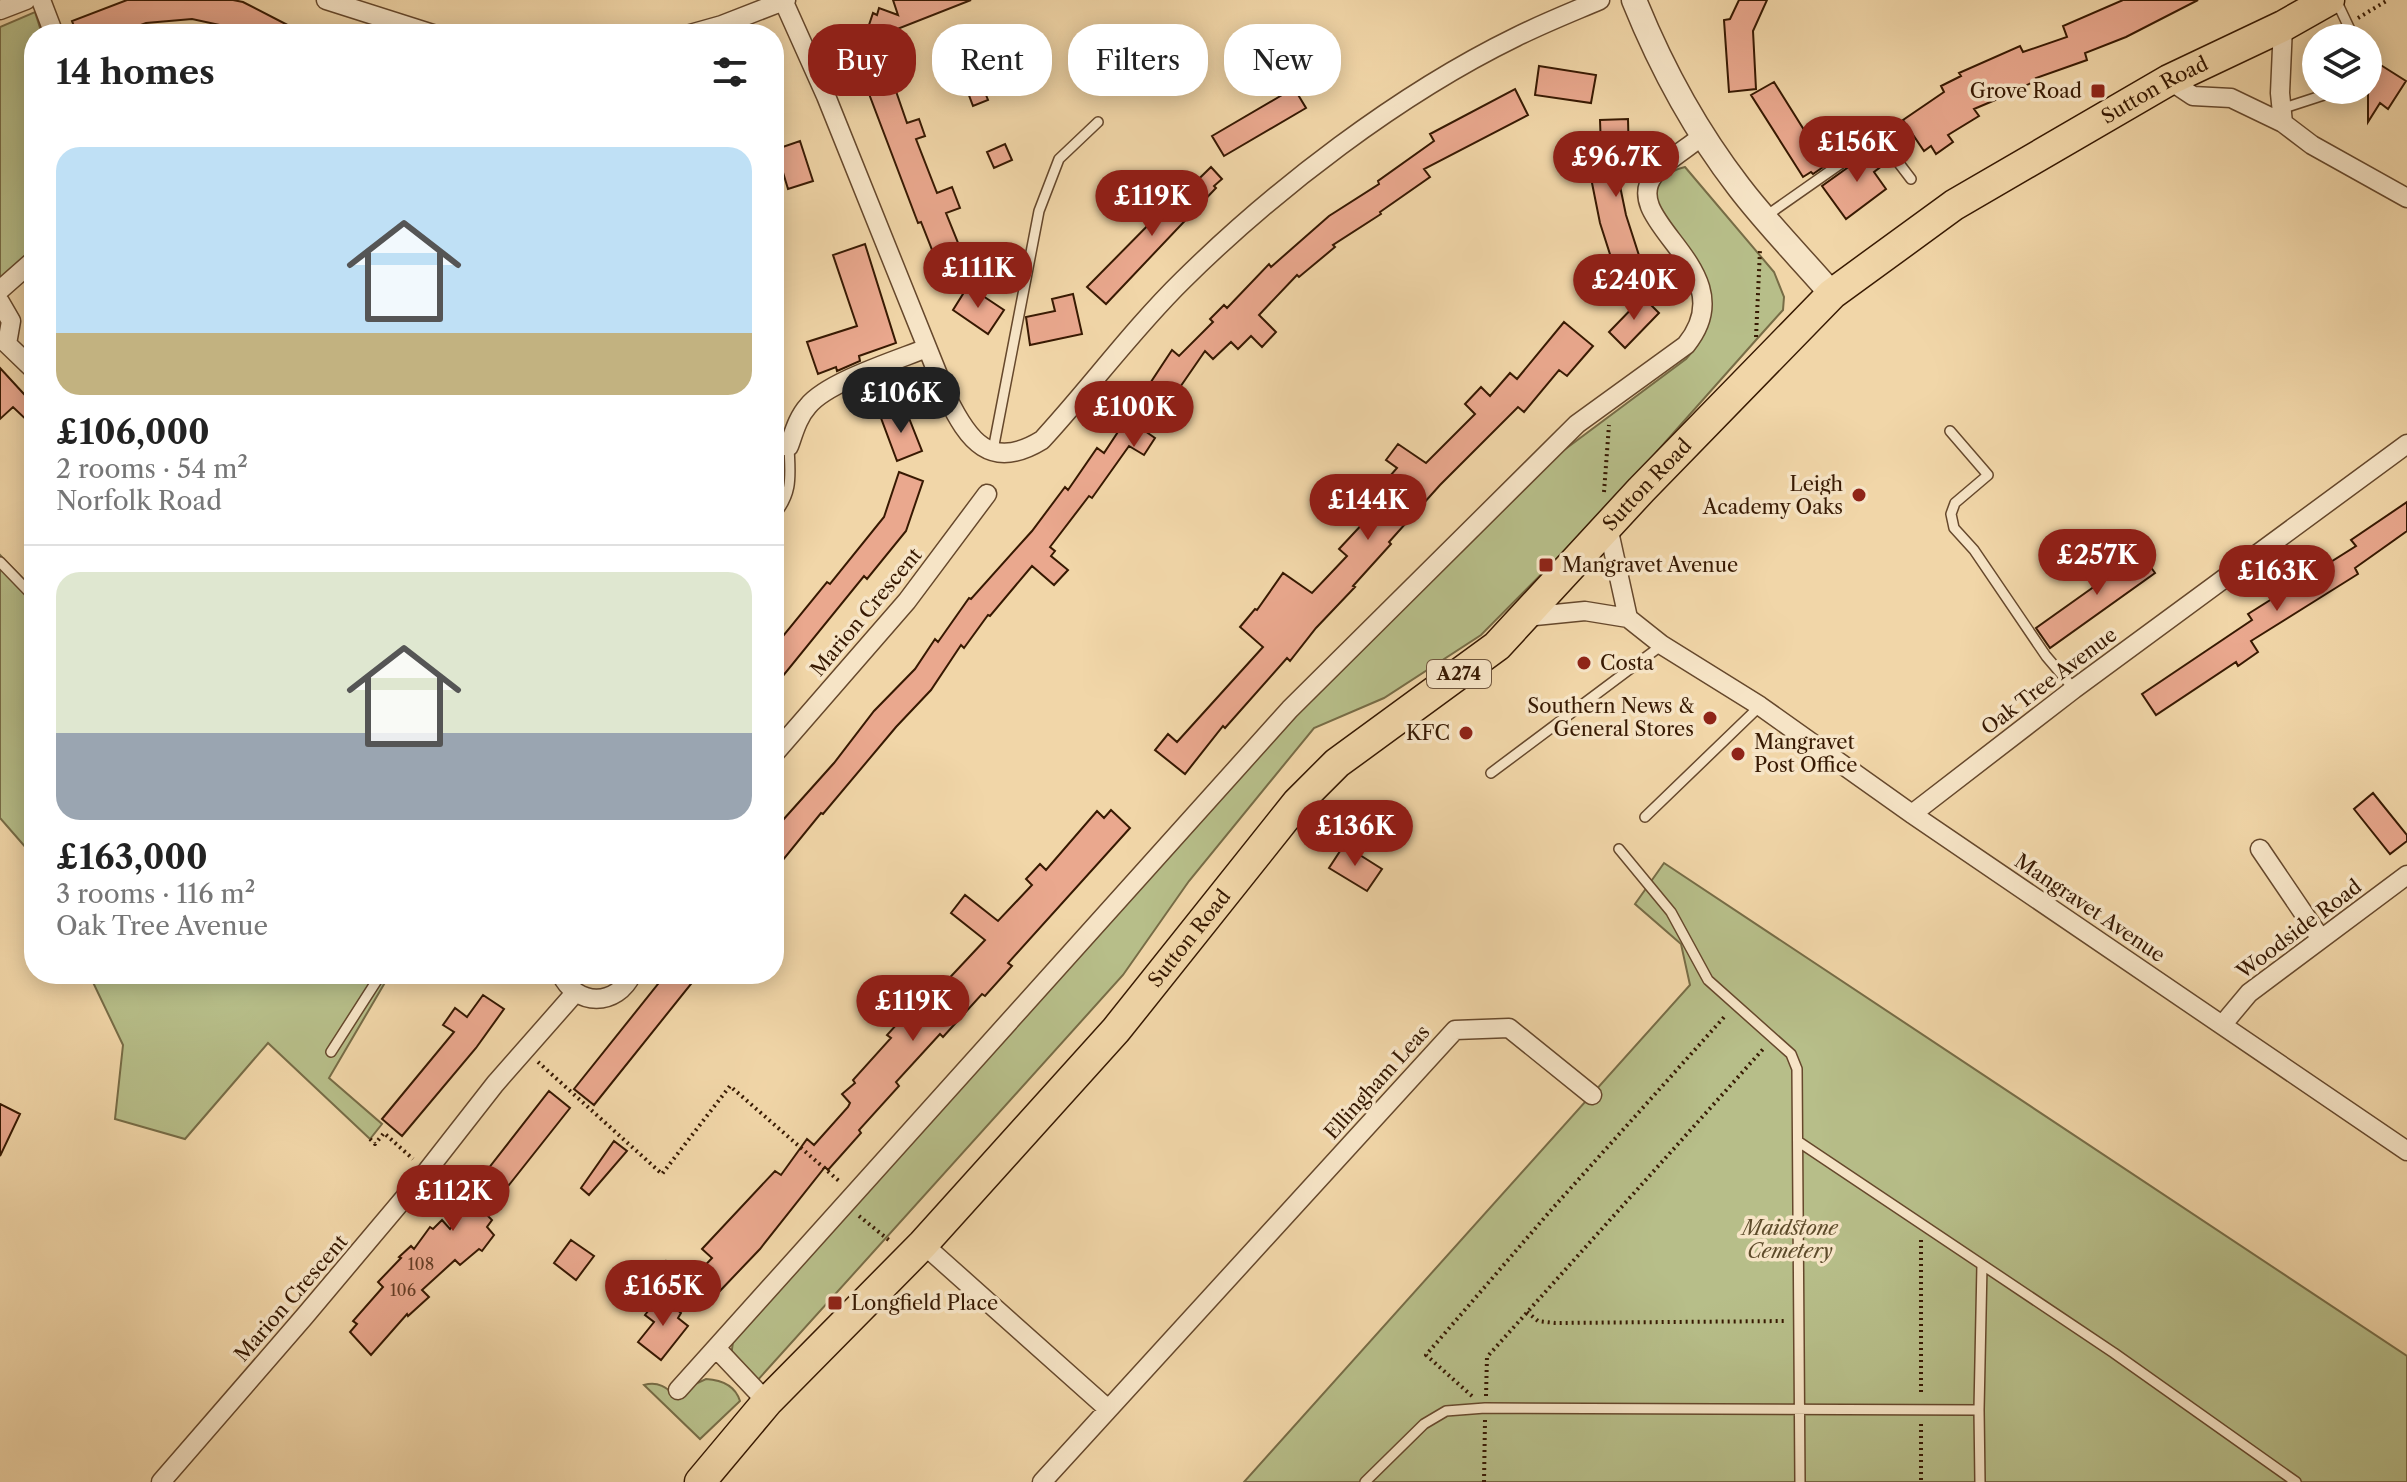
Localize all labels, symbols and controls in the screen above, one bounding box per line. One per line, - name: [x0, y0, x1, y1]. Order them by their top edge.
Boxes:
- chip: Buy: [808, 24, 916, 96]
- chip: Rent: [932, 24, 1052, 96]
- chip: Filters: [1068, 24, 1208, 96]
- chip: New: [1224, 24, 1341, 96]
- map controls: [2302, 24, 2382, 104]
- button: layers: [2302, 24, 2382, 104]
- icon: filters: [708, 50, 752, 94]
- text: 14 homes: [56, 51, 215, 93]
- street label: Sutton Road: [2097, 51, 2212, 129]
- place label: Grove Road: [1970, 79, 2082, 103]
- marker: Grove Road: [2089, 82, 2107, 100]
- pin: £156K: [1801, 116, 1913, 184]
- text: £156K: [1817, 126, 1897, 158]
- pin: £96.7K: [1551, 131, 1681, 199]
- text: £96.7K: [1571, 141, 1661, 173]
- pin: £119K: [1096, 170, 1208, 238]
- text: £119K: [1113, 180, 1191, 212]
- icon: home: [332, 199, 476, 343]
- pin: £111K: [922, 242, 1034, 310]
- text: £111K: [941, 252, 1015, 284]
- pin: £240K: [1578, 254, 1690, 322]
- text: £240K: [1591, 264, 1677, 296]
- pin: £106K: [845, 367, 957, 435]
- text: £106K: [860, 377, 942, 409]
- pin: £100K: [1078, 381, 1190, 449]
- text: £100K: [1093, 391, 1175, 423]
- text: £106,000: [56, 411, 210, 453]
- street label: Sutton Road: [1598, 434, 1696, 536]
- text: 2 rooms · 54 m²: [56, 453, 248, 485]
- place label: Leigh Academy Oaks: [1702, 472, 1843, 519]
- pin: £144K: [1312, 474, 1424, 542]
- text: £144K: [1328, 484, 1408, 516]
- text: Norfolk Road: [56, 485, 222, 517]
- marker: Leigh Academy Oaks: [1850, 486, 1868, 504]
- pin: £257K: [2041, 529, 2153, 597]
- text: £257K: [2056, 539, 2138, 571]
- street label: Marion Crescent: [805, 543, 927, 681]
- pin: £163K: [2221, 545, 2333, 613]
- place label: Mangravet Avenue: [1562, 553, 1738, 577]
- text: £163K: [2237, 555, 2317, 587]
- marker: Mangravet Avenue: [1537, 556, 1555, 574]
- street label: Oak Tree Avenue: [1977, 622, 2121, 740]
- icon: home: [332, 624, 476, 768]
- place label: Costa: [1600, 651, 1654, 675]
- marker: Costa: [1575, 654, 1593, 672]
- road number: A274: [1427, 660, 1491, 688]
- place label: Southern News & General Stores: [1527, 694, 1694, 741]
- marker: Southern News & General Stores: [1701, 709, 1719, 727]
- place label: KFC: [1406, 721, 1450, 745]
- marker: KFC: [1457, 724, 1475, 742]
- place label: Mangravet Post Office: [1754, 730, 1858, 777]
- marker: Mangravet Post Office: [1729, 745, 1747, 763]
- pin: £136K: [1299, 800, 1411, 868]
- text: £136K: [1315, 810, 1395, 842]
- text: £163,000: [56, 836, 208, 878]
- street label: Mangravet Avenue: [2010, 849, 2170, 967]
- street label: Woodside Road: [2231, 874, 2366, 984]
- text: 3 rooms · 116 m²: [56, 878, 255, 910]
- street label: Sutton Road: [1143, 885, 1235, 992]
- text: Oak Tree Avenue: [56, 910, 268, 942]
- pin: £119K: [857, 975, 969, 1043]
- text: £119K: [874, 985, 952, 1017]
- street label: Ellingham Leas: [1319, 1020, 1435, 1144]
- pin: £112K: [397, 1165, 509, 1233]
- text: £112K: [414, 1175, 492, 1207]
- park label: Maidstone Cemetery: [1740, 1216, 1839, 1263]
- street label: Marion Crescent: [229, 1230, 353, 1366]
- house number: 108: [408, 1254, 434, 1274]
- pin: £165K: [607, 1260, 719, 1328]
- text: £165K: [623, 1270, 703, 1302]
- house number: 106: [390, 1280, 416, 1300]
- place label: Longfield Place: [851, 1291, 998, 1315]
- marker: Longfield Place: [826, 1294, 844, 1312]

